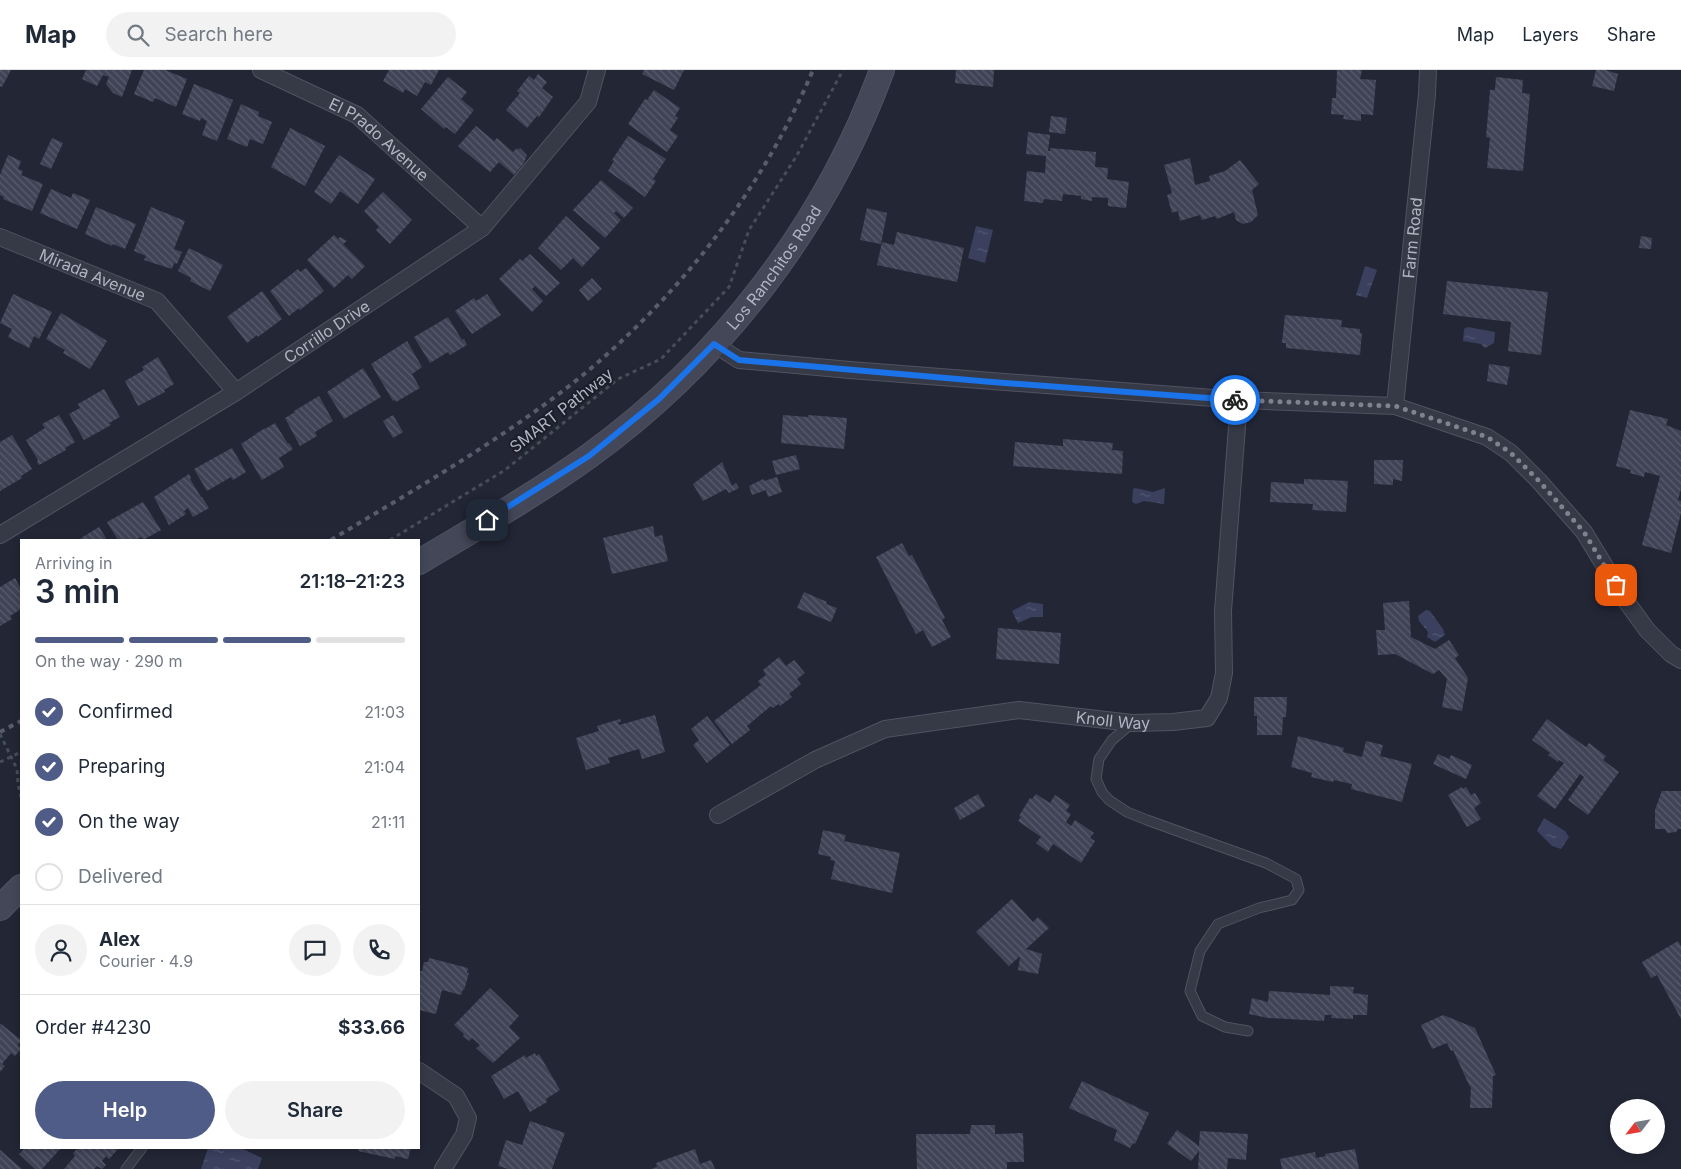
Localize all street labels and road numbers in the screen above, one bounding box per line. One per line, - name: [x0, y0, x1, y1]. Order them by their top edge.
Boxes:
- street label: El Prado Avenue: [326, 93, 433, 185]
- street label: Farm Road: [1398, 196, 1426, 279]
- street label: Los Ranchitos Road: [722, 201, 825, 334]
- street label: Mirada Avenue: [37, 244, 149, 305]
- street label: Corrillo Drive: [280, 296, 374, 367]
- street label: SMART Pathway: [505, 363, 617, 457]
- street label: Knoll Way: [1075, 707, 1150, 733]

